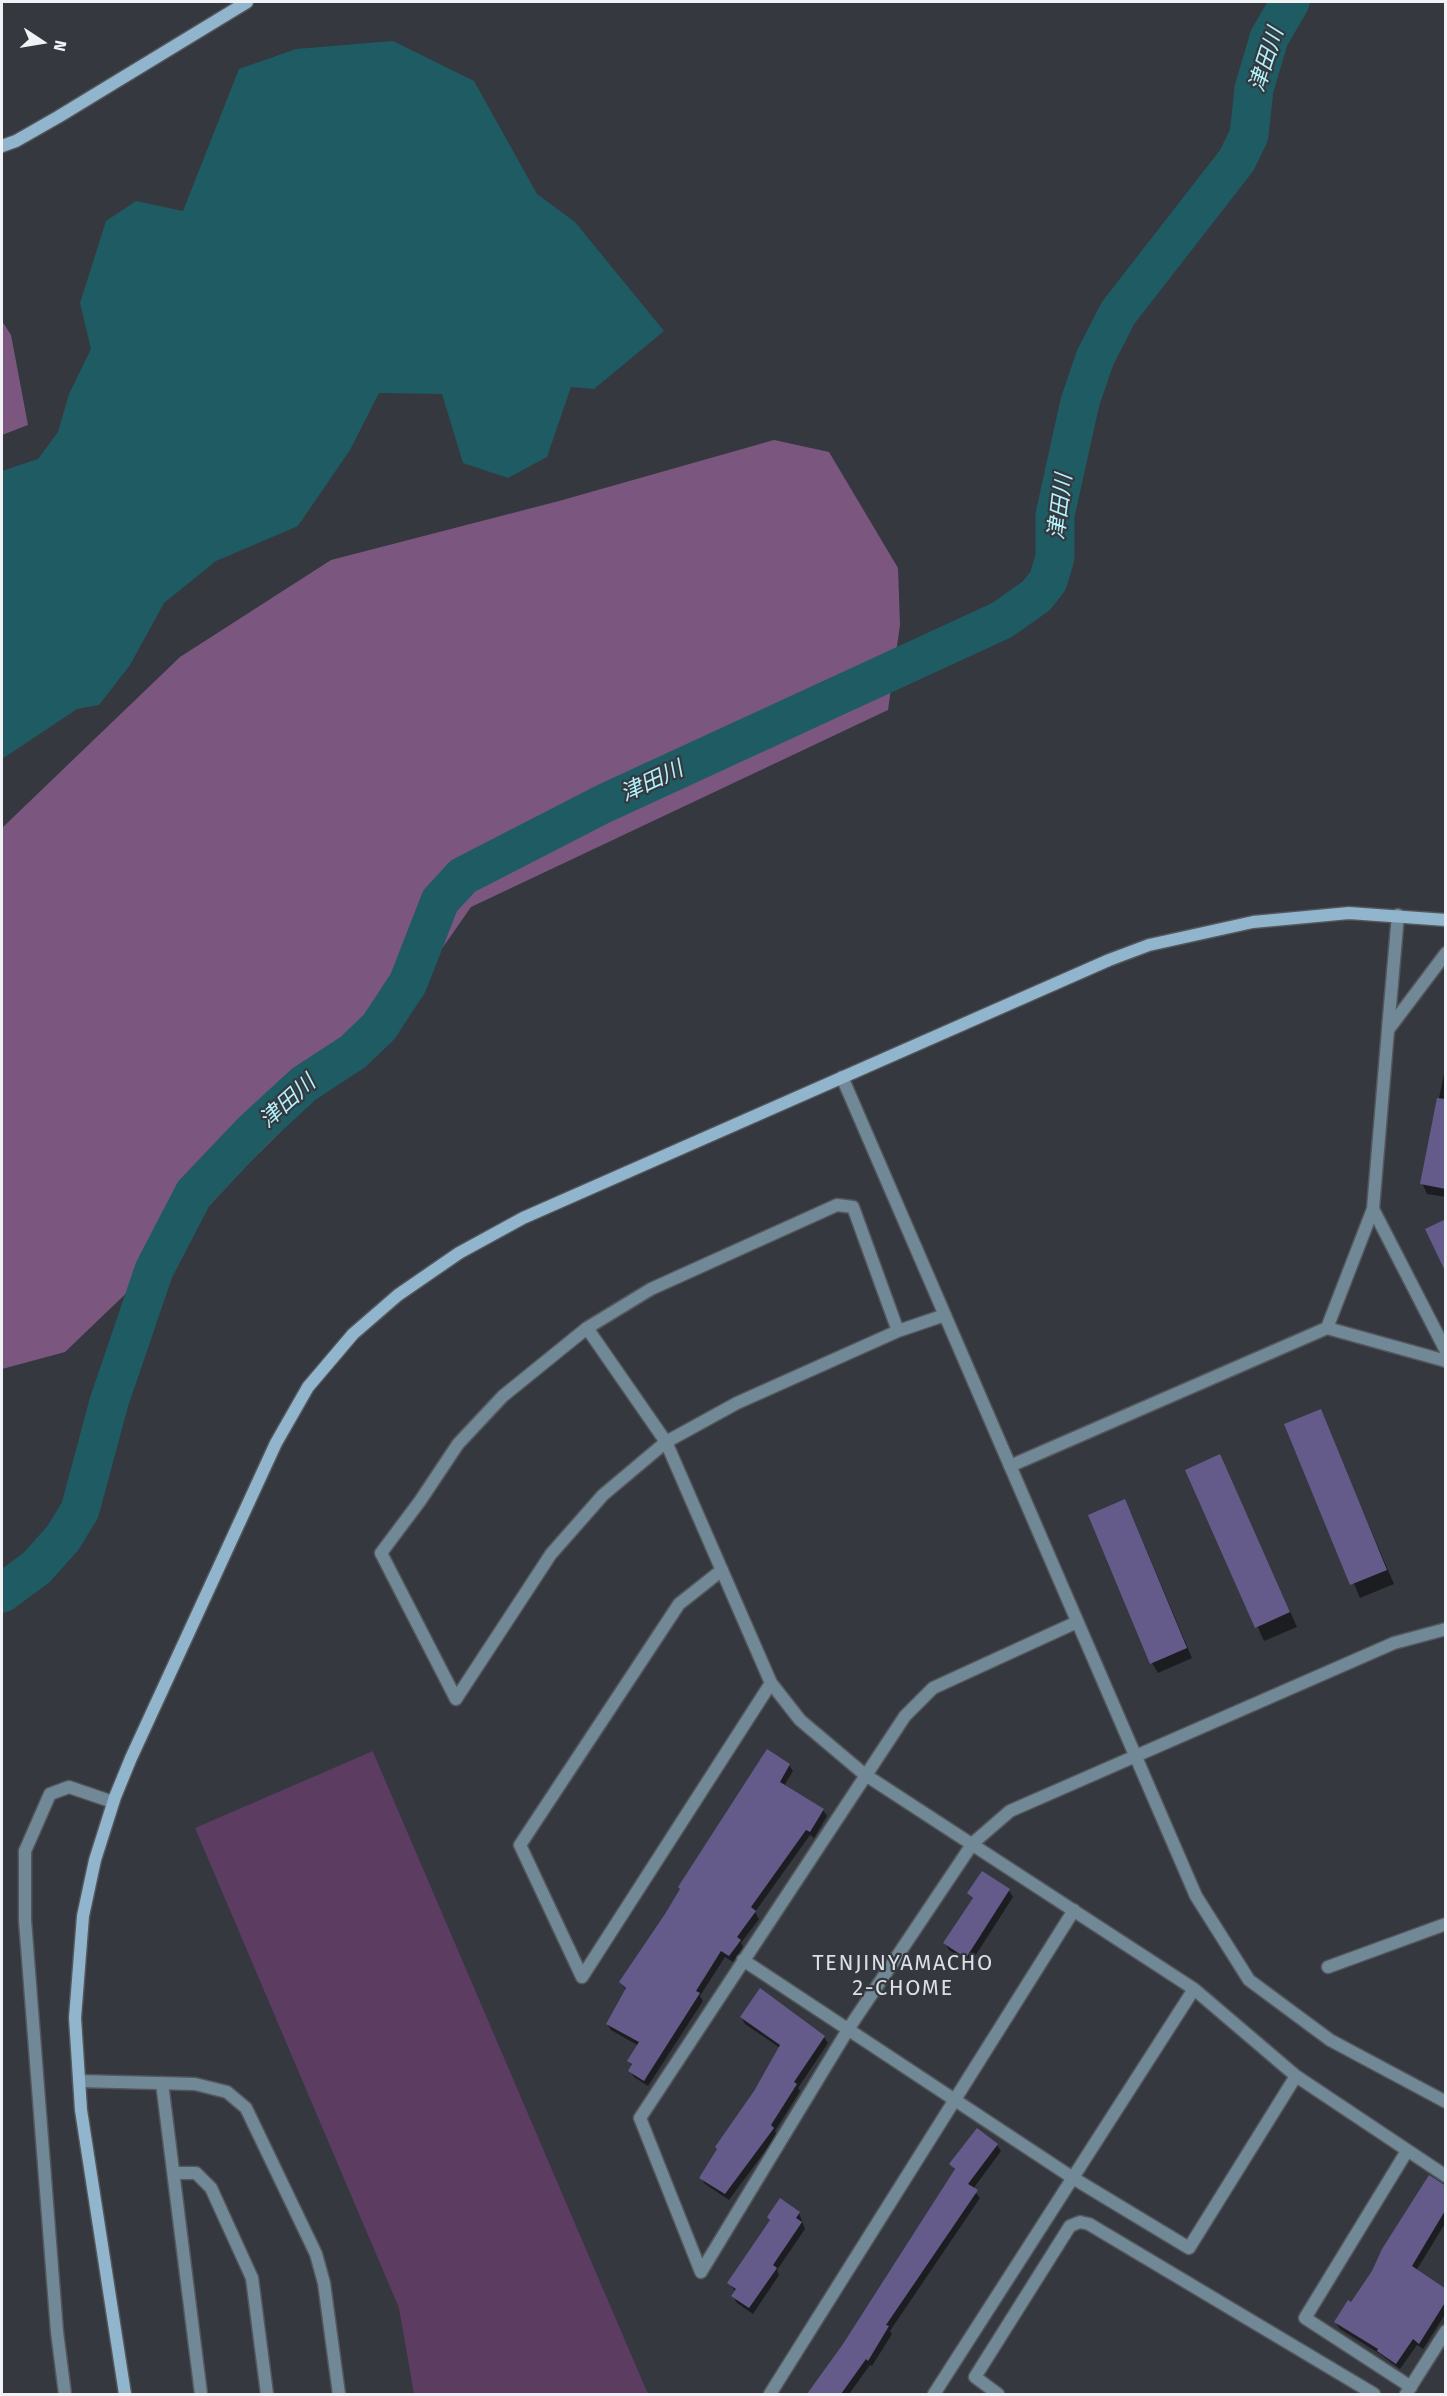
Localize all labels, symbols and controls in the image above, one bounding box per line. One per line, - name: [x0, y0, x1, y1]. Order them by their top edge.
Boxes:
- north arrow: [12, 12, 72, 72]
- water label: 津田川: [1244, 25, 1290, 95]
- text: N: [50, 39, 70, 53]
- water label: 津田川: [1044, 473, 1078, 541]
- water label: 津田川: [617, 756, 687, 808]
- water label: 津田川: [255, 1070, 321, 1134]
- district label: TENJINYAMACHO 2-CHOME: [812, 1951, 994, 2002]

